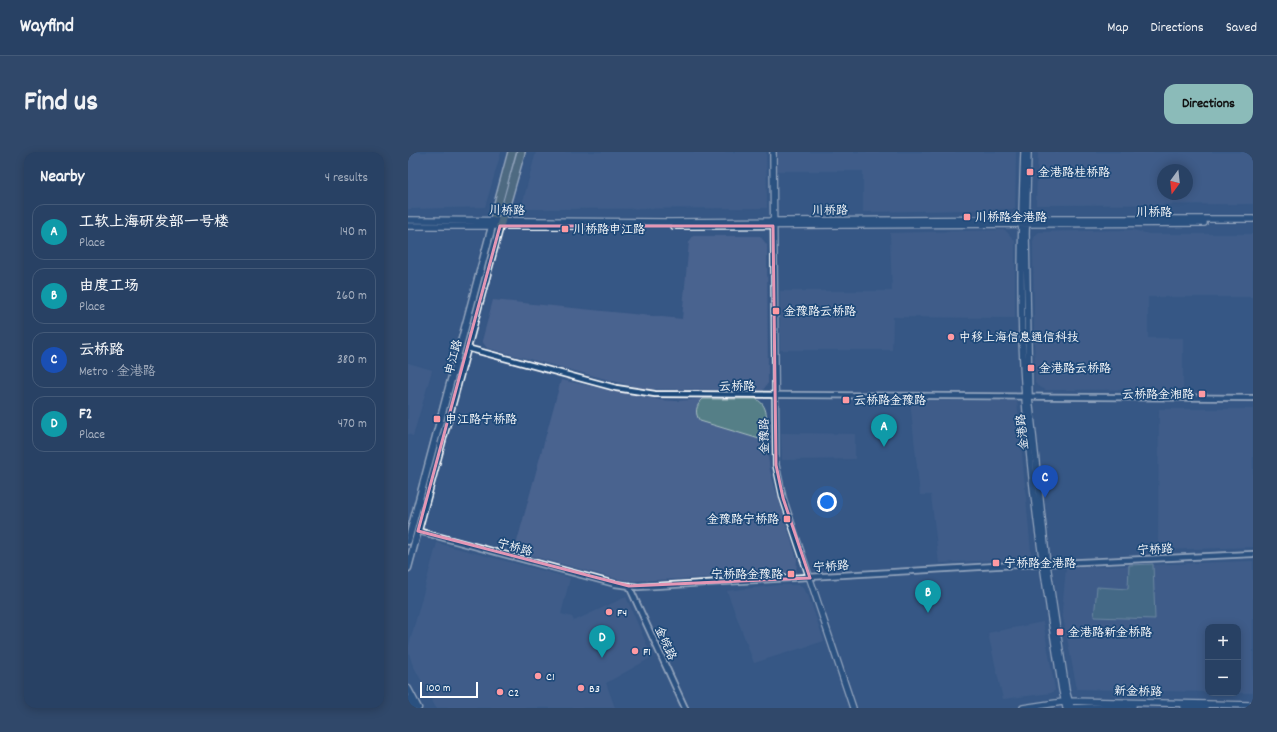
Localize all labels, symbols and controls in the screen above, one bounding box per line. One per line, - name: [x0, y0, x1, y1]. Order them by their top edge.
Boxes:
- text: Wayfind: [20, 14, 74, 41]
- text: Map: [1107, 18, 1129, 38]
- text: Directions: [1151, 18, 1204, 38]
- text: Saved: [1226, 18, 1257, 38]
- text: Find us: [24, 84, 98, 124]
- button: Directions: [1164, 84, 1253, 124]
- north arrow: [1157, 164, 1193, 200]
- place label: 金港路桂桥路: [1038, 165, 1110, 182]
- text: Nearby: [40, 166, 84, 190]
- marker: 金港路桂桥路: [1025, 167, 1035, 177]
- text: 4 results: [325, 169, 368, 188]
- street label: 川桥路: [489, 203, 525, 220]
- street label: 川桥路: [812, 203, 848, 220]
- street label: 川桥路: [1136, 205, 1172, 222]
- place label: 川桥路金港路: [975, 210, 1047, 227]
- text: 工软上海研发部一号楼: [79, 212, 229, 234]
- marker: 川桥路金港路: [962, 212, 972, 222]
- place label: 川桥路申江路: [573, 222, 645, 239]
- text: A: [50, 223, 58, 242]
- text: 140 m: [340, 223, 367, 242]
- marker: 川桥路申江路: [560, 224, 570, 234]
- text: Place: [79, 234, 105, 253]
- text: 由度工场: [79, 276, 139, 298]
- text: B: [51, 287, 57, 306]
- text: 260 m: [336, 287, 367, 306]
- text: Place: [79, 298, 105, 317]
- place label: 金豫路云桥路: [784, 304, 856, 321]
- marker: 金豫路云桥路: [771, 306, 781, 316]
- place label: 中移上海信息通信科技: [959, 330, 1079, 347]
- marker: 中移上海信息通信科技: [946, 332, 956, 342]
- street label: 申江路: [442, 338, 467, 377]
- text: 云桥路: [79, 340, 124, 362]
- text: C: [51, 351, 57, 370]
- text: 380 m: [337, 351, 367, 370]
- place label: 金港路云桥路: [1039, 361, 1111, 378]
- text: Metro · 金港路: [79, 363, 156, 382]
- marker: 金港路云桥路: [1026, 363, 1036, 373]
- street label: 云桥路: [719, 379, 755, 396]
- place label: 云桥路金湘路: [1122, 387, 1194, 404]
- marker: 云桥路金湘路: [1197, 389, 1207, 399]
- place label: 云桥路金豫路: [854, 393, 926, 410]
- marker: 云桥路金豫路: [841, 395, 851, 405]
- text: F2: [79, 404, 92, 426]
- place label: 申江路宁桥路: [445, 412, 517, 429]
- street label: 金港路: [1013, 413, 1034, 451]
- marker: 申江路宁桥路: [432, 414, 442, 424]
- pin: A: [871, 414, 897, 447]
- text: D: [51, 415, 57, 434]
- text: 470 m: [338, 415, 367, 434]
- street label: 金豫路: [757, 418, 774, 454]
- text: Place: [79, 426, 105, 445]
- pin: C: [1032, 465, 1058, 498]
- your location: [817, 492, 837, 512]
- place label: 金豫路宁桥路: [707, 512, 779, 529]
- marker: 金豫路宁桥路: [782, 514, 792, 524]
- street label: 宁桥路: [495, 536, 534, 561]
- street label: 宁桥路: [1137, 541, 1174, 560]
- place label: 宁桥路金港路: [1004, 556, 1076, 573]
- street label: 宁桥路: [813, 558, 850, 577]
- marker: 宁桥路金港路: [991, 558, 1001, 568]
- place label: 宁桥路金豫路: [711, 567, 783, 584]
- marker: 宁桥路金豫路: [786, 569, 796, 579]
- pin: B: [915, 580, 941, 613]
- place label: F4: [617, 605, 627, 622]
- marker: F4: [604, 607, 614, 617]
- street label: 金皖路: [650, 624, 680, 664]
- map controls: [1205, 624, 1241, 696]
- button: +: [1205, 624, 1241, 660]
- pin: D: [589, 625, 615, 658]
- place label: 金港路新金桥路: [1068, 625, 1152, 642]
- marker: 金港路新金桥路: [1055, 627, 1065, 637]
- place label: F1: [643, 644, 651, 661]
- marker: F1: [630, 646, 640, 656]
- button: −: [1205, 660, 1241, 696]
- place label: C1: [546, 669, 555, 686]
- marker: C1: [533, 671, 543, 681]
- scale bar: [420, 680, 478, 699]
- text: 100 m: [426, 681, 450, 697]
- place label: B3: [589, 681, 600, 698]
- marker: B3: [576, 683, 586, 693]
- street label: 新金桥路: [1114, 684, 1162, 701]
- place label: C2: [508, 685, 519, 702]
- marker: C2: [495, 687, 505, 697]

